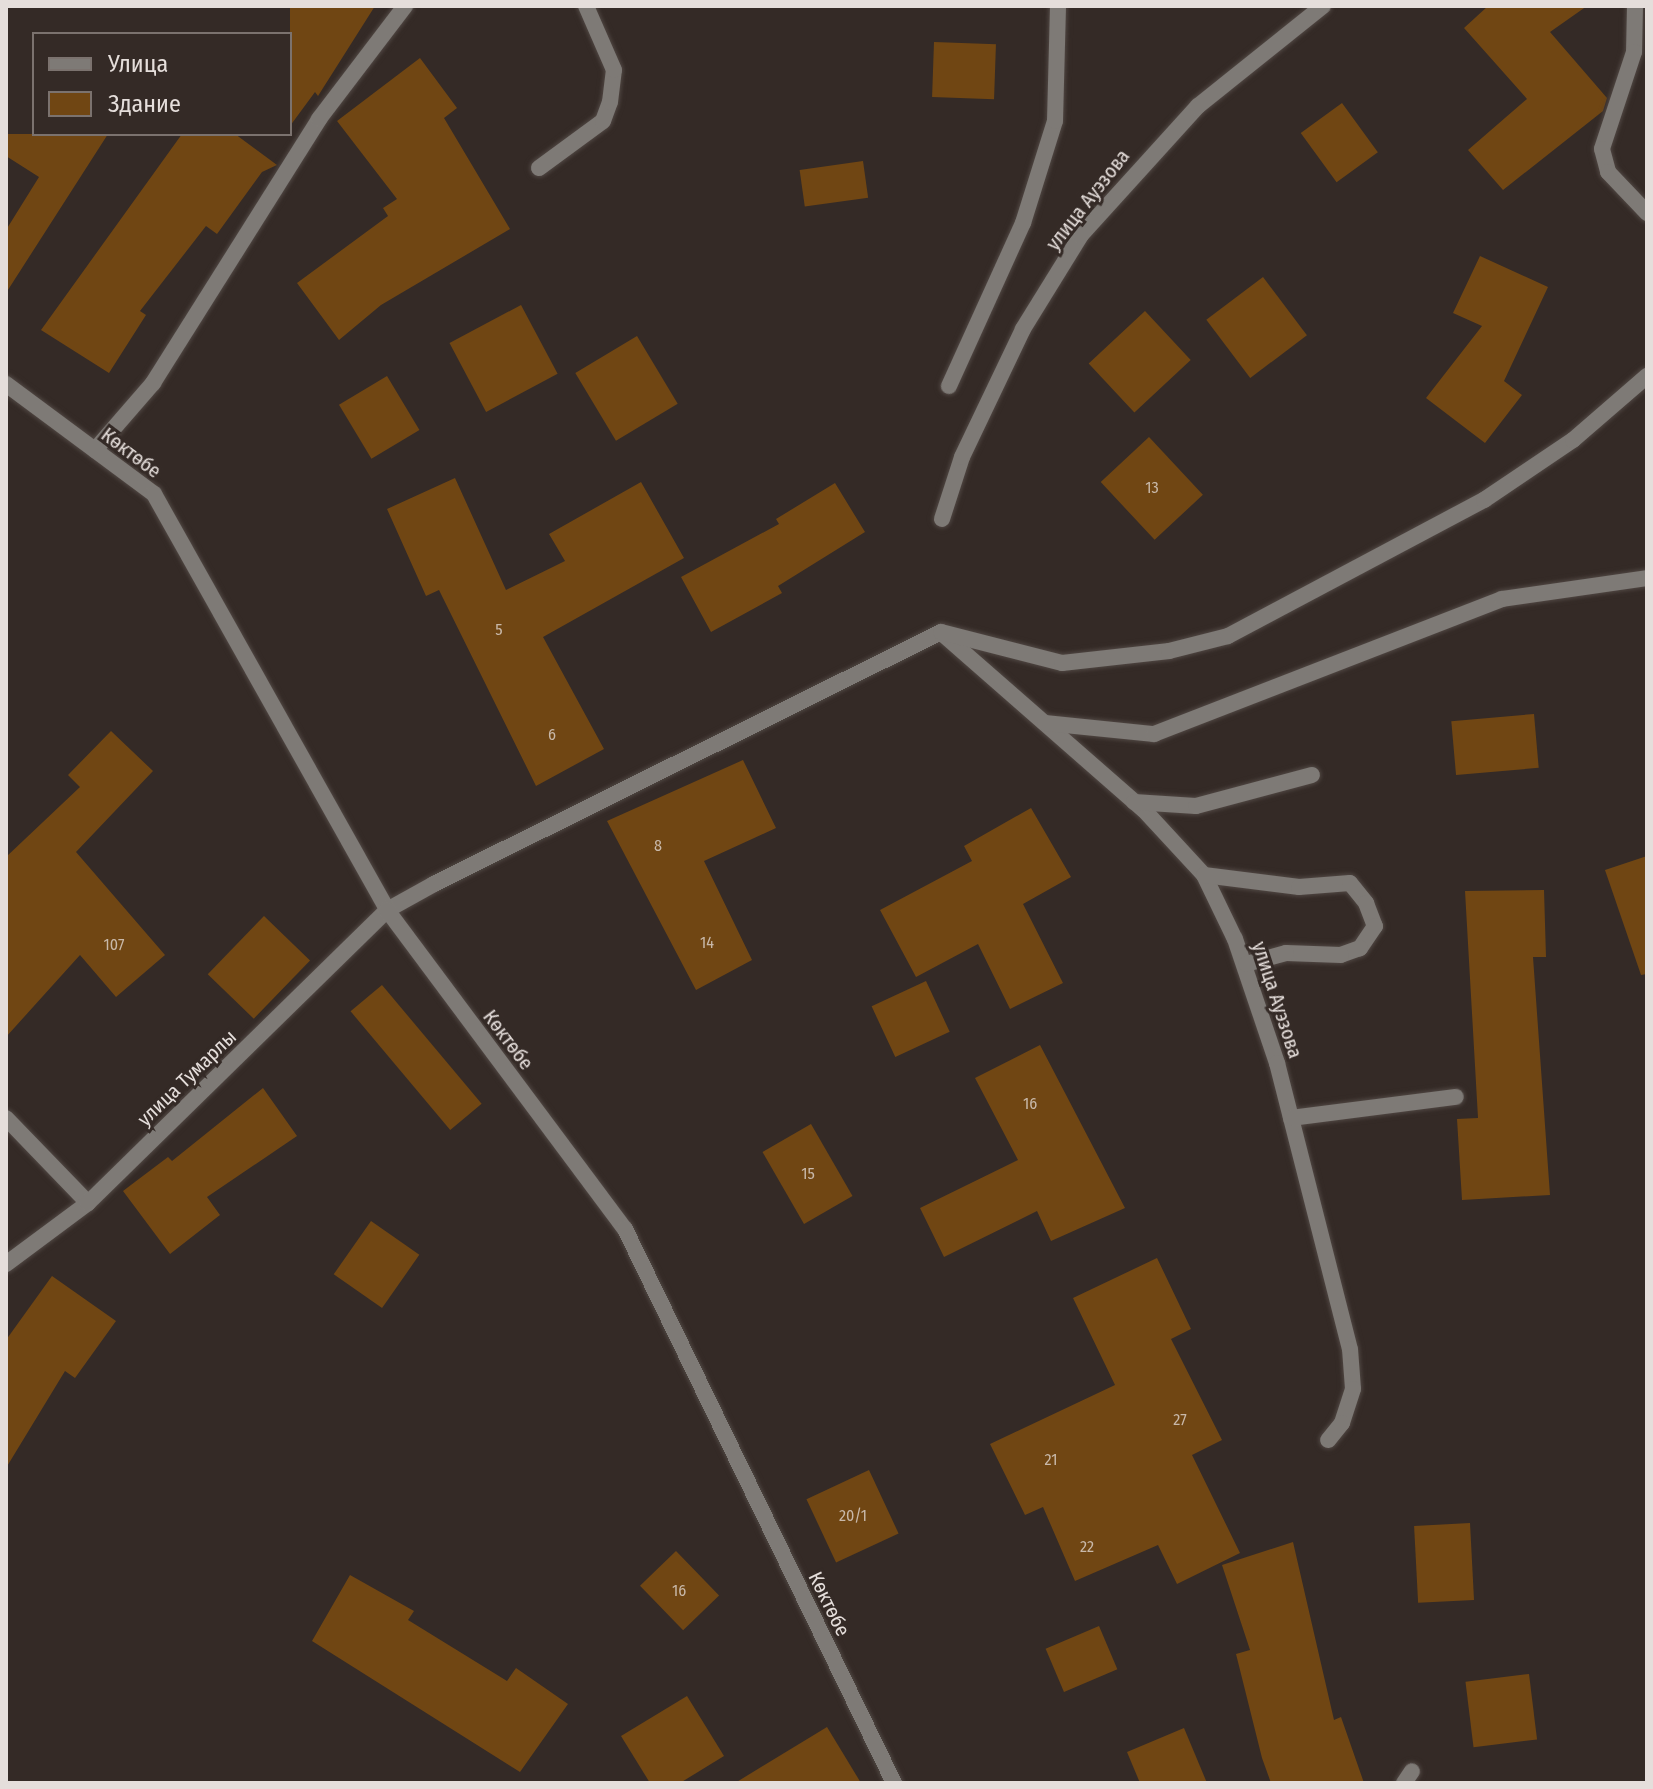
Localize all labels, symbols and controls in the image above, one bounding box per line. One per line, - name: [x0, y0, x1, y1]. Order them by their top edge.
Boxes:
- legend: [32, 32, 292, 136]
- text: Улица: [108, 50, 168, 78]
- text: Здание: [108, 90, 181, 118]
- street label: улица Ауэзова: [1041, 145, 1135, 255]
- street label: Көктөбе: [96, 423, 166, 483]
- house number: 13: [1145, 478, 1159, 498]
- house number: 5: [495, 620, 503, 640]
- house number: 6: [548, 725, 556, 745]
- house number: 8: [654, 836, 662, 856]
- house number: 14: [700, 933, 714, 953]
- house number: 107: [104, 935, 124, 955]
- street label: улица Ауэзова: [1247, 939, 1307, 1061]
- street label: Көктөбе: [478, 1005, 538, 1075]
- street label: улица Тумарлы: [133, 1025, 241, 1131]
- house number: 16: [1023, 1094, 1037, 1114]
- house number: 15: [801, 1164, 815, 1184]
- house number: 27: [1173, 1410, 1187, 1430]
- house number: 21: [1045, 1450, 1057, 1470]
- house number: 20/1: [839, 1506, 867, 1526]
- house number: 22: [1080, 1537, 1094, 1557]
- street label: Көктөбе: [803, 1568, 855, 1640]
- house number: 16: [672, 1581, 686, 1601]

